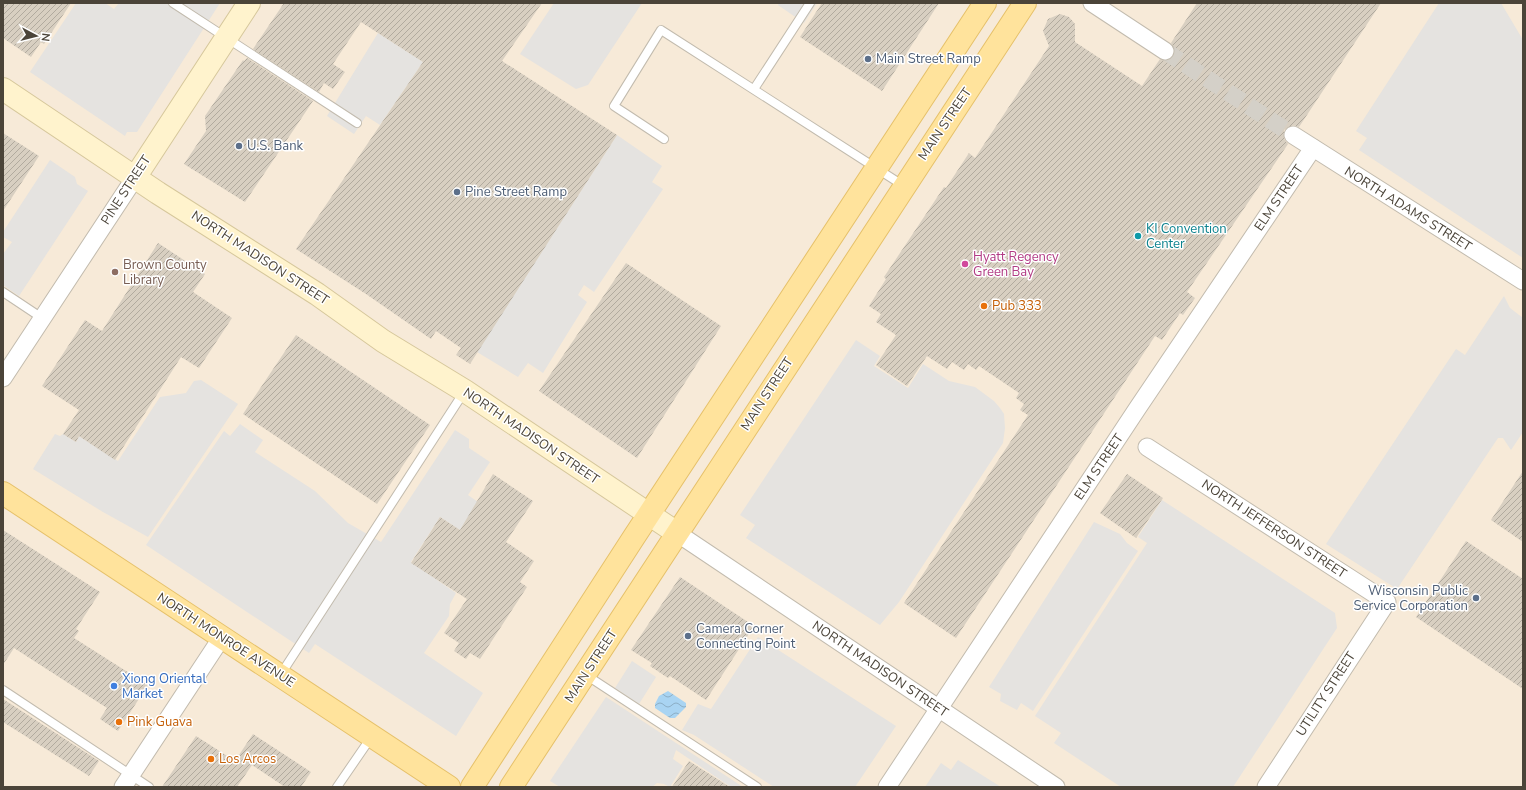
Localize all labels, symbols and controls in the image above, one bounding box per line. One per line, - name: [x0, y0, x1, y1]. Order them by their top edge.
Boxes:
- north arrow: [16, 16, 56, 56]
- text: N: [37, 32, 53, 42]
- place label: Main Street Ramp: [876, 50, 981, 68]
- marker: Main Street Ramp: [863, 54, 873, 64]
- street label: MAIN STREET: [914, 84, 976, 164]
- place label: U.S. Bank: [247, 137, 304, 155]
- marker: U.S. Bank: [234, 141, 244, 151]
- street label: PINE STREET: [97, 152, 155, 228]
- street label: ELM STREET: [1250, 161, 1308, 235]
- street label: NORTH ADAMS STREET: [1341, 162, 1475, 256]
- place label: Pine Street Ramp: [465, 183, 567, 201]
- marker: Pine Street Ramp: [452, 187, 462, 197]
- street label: NORTH MADISON STREET: [188, 207, 332, 309]
- place label: KI Convention Center: [1146, 220, 1227, 253]
- marker: KI Convention Center: [1133, 231, 1143, 241]
- place label: Hyatt Regency Green Bay: [973, 248, 1059, 281]
- place label: Brown County Library: [123, 256, 207, 289]
- marker: Hyatt Regency Green Bay: [960, 259, 970, 269]
- marker: Brown County Library: [110, 267, 120, 277]
- place label: Pub 333: [992, 297, 1042, 315]
- marker: Pub 333: [979, 301, 989, 311]
- street label: MAIN STREET: [737, 354, 798, 434]
- street label: NORTH MADISON STREET: [459, 384, 603, 488]
- street label: ELM STREET: [1070, 430, 1128, 504]
- street label: NORTH JEFFERSON STREET: [1198, 475, 1350, 583]
- place label: Wisconsin Public Service Corporation: [1354, 582, 1468, 615]
- street label: NORTH MONROE AVENUE: [153, 589, 299, 691]
- marker: Wisconsin Public Service Corporation: [1471, 593, 1481, 603]
- street label: NORTH MADISON STREET: [808, 617, 952, 721]
- place label: Camera Corner Connecting Point: [696, 620, 796, 653]
- street label: MAIN STREET: [561, 626, 622, 706]
- marker: Camera Corner Connecting Point: [683, 631, 693, 641]
- street label: UTILITY STREET: [1292, 648, 1360, 740]
- place label: Xiong Oriental Market: [122, 670, 206, 703]
- marker: Xiong Oriental Market: [109, 681, 119, 691]
- place label: Pink Guava: [127, 713, 192, 731]
- marker: Pink Guava: [114, 717, 124, 727]
- place label: Los Arcos: [219, 750, 276, 768]
- marker: Los Arcos: [206, 754, 216, 764]

